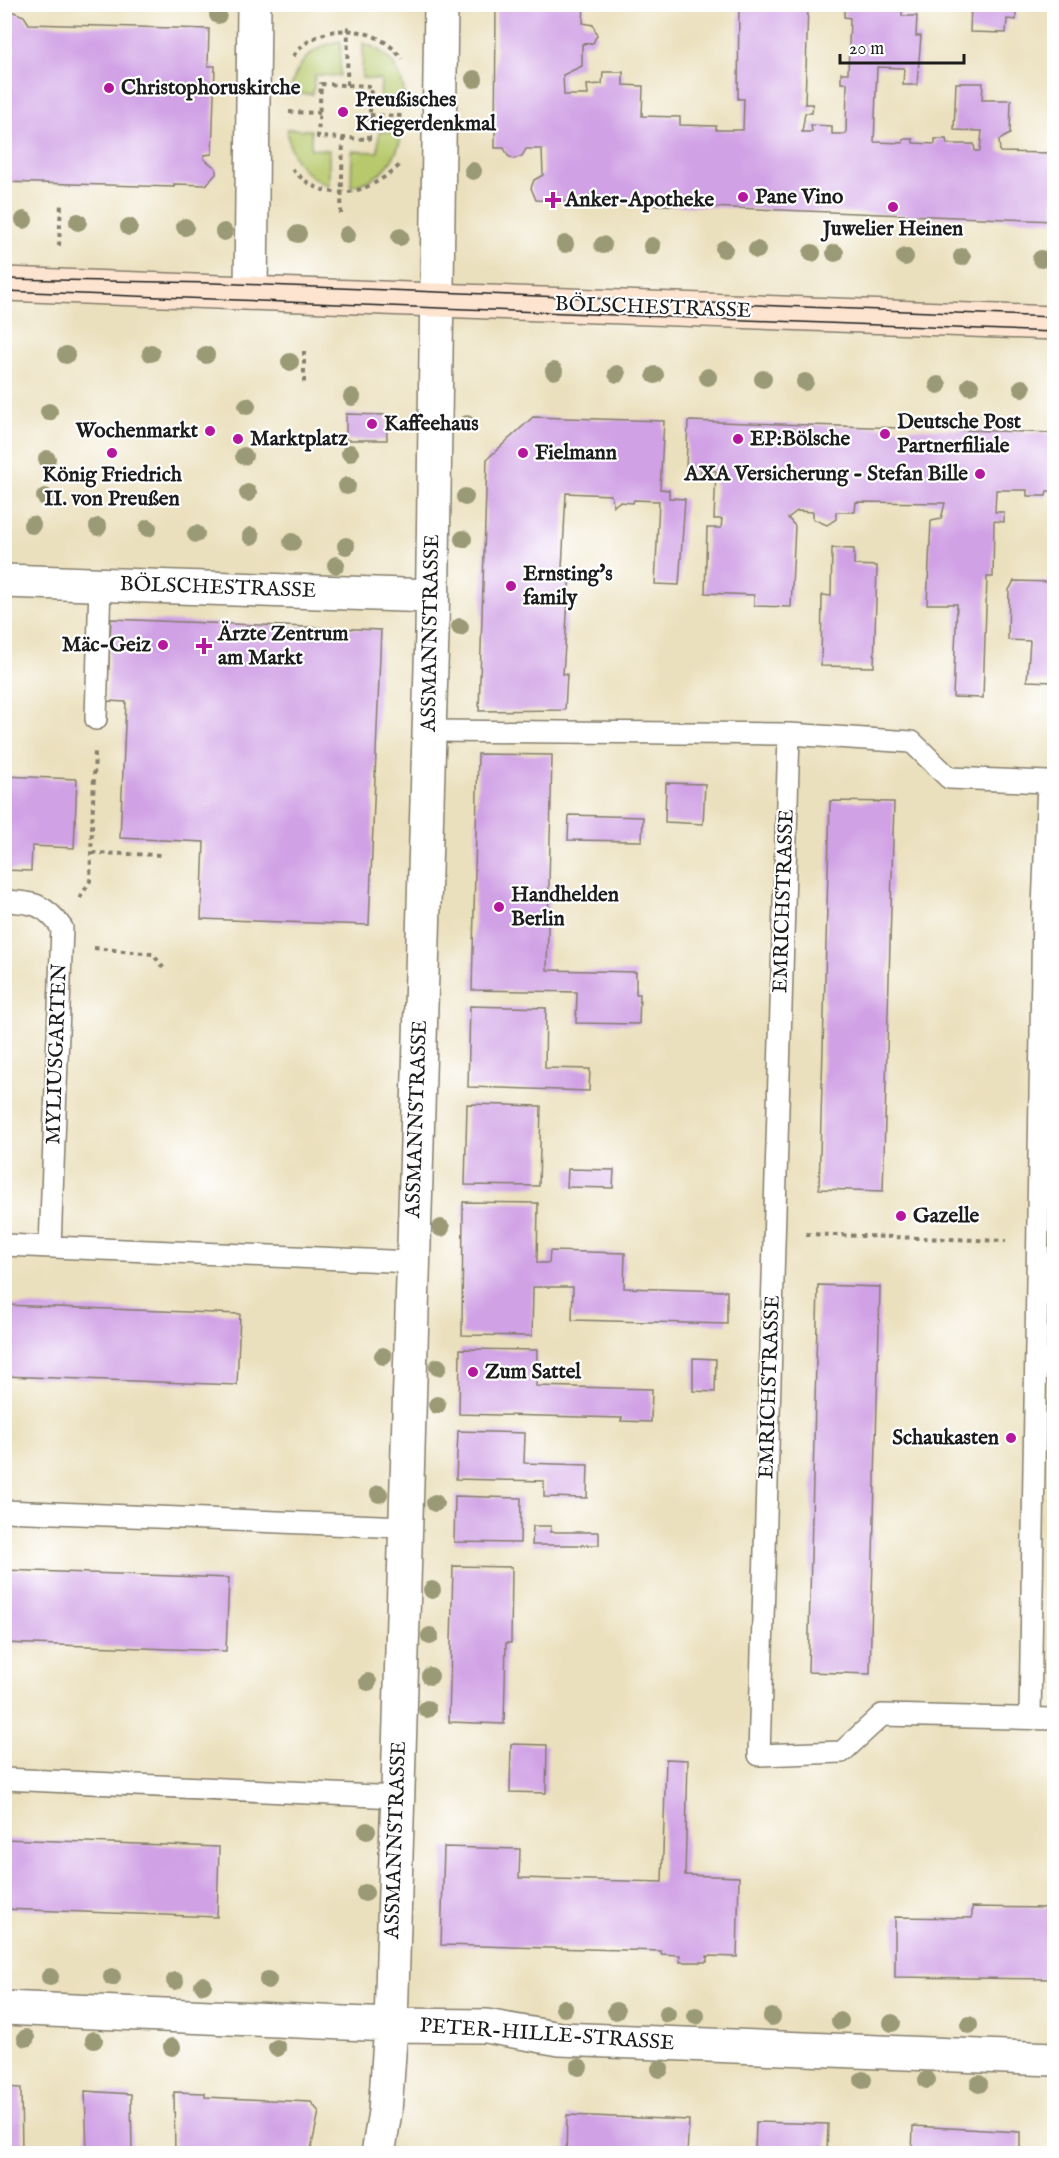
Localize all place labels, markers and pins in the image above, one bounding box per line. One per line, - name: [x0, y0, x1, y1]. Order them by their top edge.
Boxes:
- place label: Christophoruskirche: [121, 75, 301, 102]
- marker: Christophoruskirche: [102, 81, 116, 95]
- place label: Preußisches Kriegerdenkmal: [355, 87, 497, 138]
- marker: Preußisches Kriegerdenkmal: [336, 105, 350, 119]
- place label: Pane Vino: [755, 184, 844, 211]
- place label: Anker-Apotheke: [564, 187, 715, 214]
- marker: Pane Vino: [736, 190, 750, 204]
- marker: Anker-Apotheke: [546, 193, 560, 207]
- marker: Juwelier Heinen: [886, 200, 900, 214]
- place label: Juwelier Heinen: [820, 216, 963, 243]
- place label: Deutsche Post Partnerfiliale: [897, 409, 1022, 460]
- place label: Kaffeehaus: [384, 411, 479, 438]
- marker: Kaffeehaus: [365, 417, 379, 431]
- place label: Wochenmarkt: [74, 418, 199, 445]
- marker: Wochenmarkt: [203, 424, 217, 438]
- place label: Marktplatz: [250, 426, 348, 453]
- place label: EP:Bölsche: [750, 426, 850, 453]
- marker: Deutsche Post Partnerfiliale: [878, 427, 892, 441]
- marker: Marktplatz: [231, 432, 245, 446]
- marker: EP:Bölsche: [731, 432, 745, 446]
- place label: Fielmann: [535, 440, 617, 467]
- marker: König Friedrich II. von Preußen: [105, 446, 119, 460]
- marker: Fielmann: [516, 446, 530, 460]
- place label: AXA Versicherung - Stefan Bille: [684, 461, 968, 488]
- place label: König Friedrich II. von Preußen: [42, 462, 183, 513]
- marker: AXA Versicherung - Stefan Bille: [973, 467, 987, 481]
- place label: Ernsting's family: [523, 561, 613, 612]
- marker: Ernsting's family: [504, 579, 518, 593]
- place label: Ärzte Zentrum am Markt: [217, 620, 349, 672]
- place label: Mäc-Geiz: [62, 632, 151, 659]
- marker: Ärzte Zentrum am Markt: [195, 637, 213, 655]
- marker: Mäc-Geiz: [156, 638, 170, 652]
- place label: Handhelden Berlin: [511, 882, 619, 933]
- marker: Handhelden Berlin: [492, 900, 506, 914]
- place label: Gazelle: [913, 1203, 980, 1230]
- marker: Gazelle: [894, 1209, 908, 1223]
- place label: Zum Sattel: [485, 1359, 582, 1386]
- marker: Zum Sattel: [466, 1365, 480, 1379]
- place label: Schaukasten: [892, 1425, 999, 1452]
- marker: Schaukasten: [1004, 1431, 1018, 1445]

